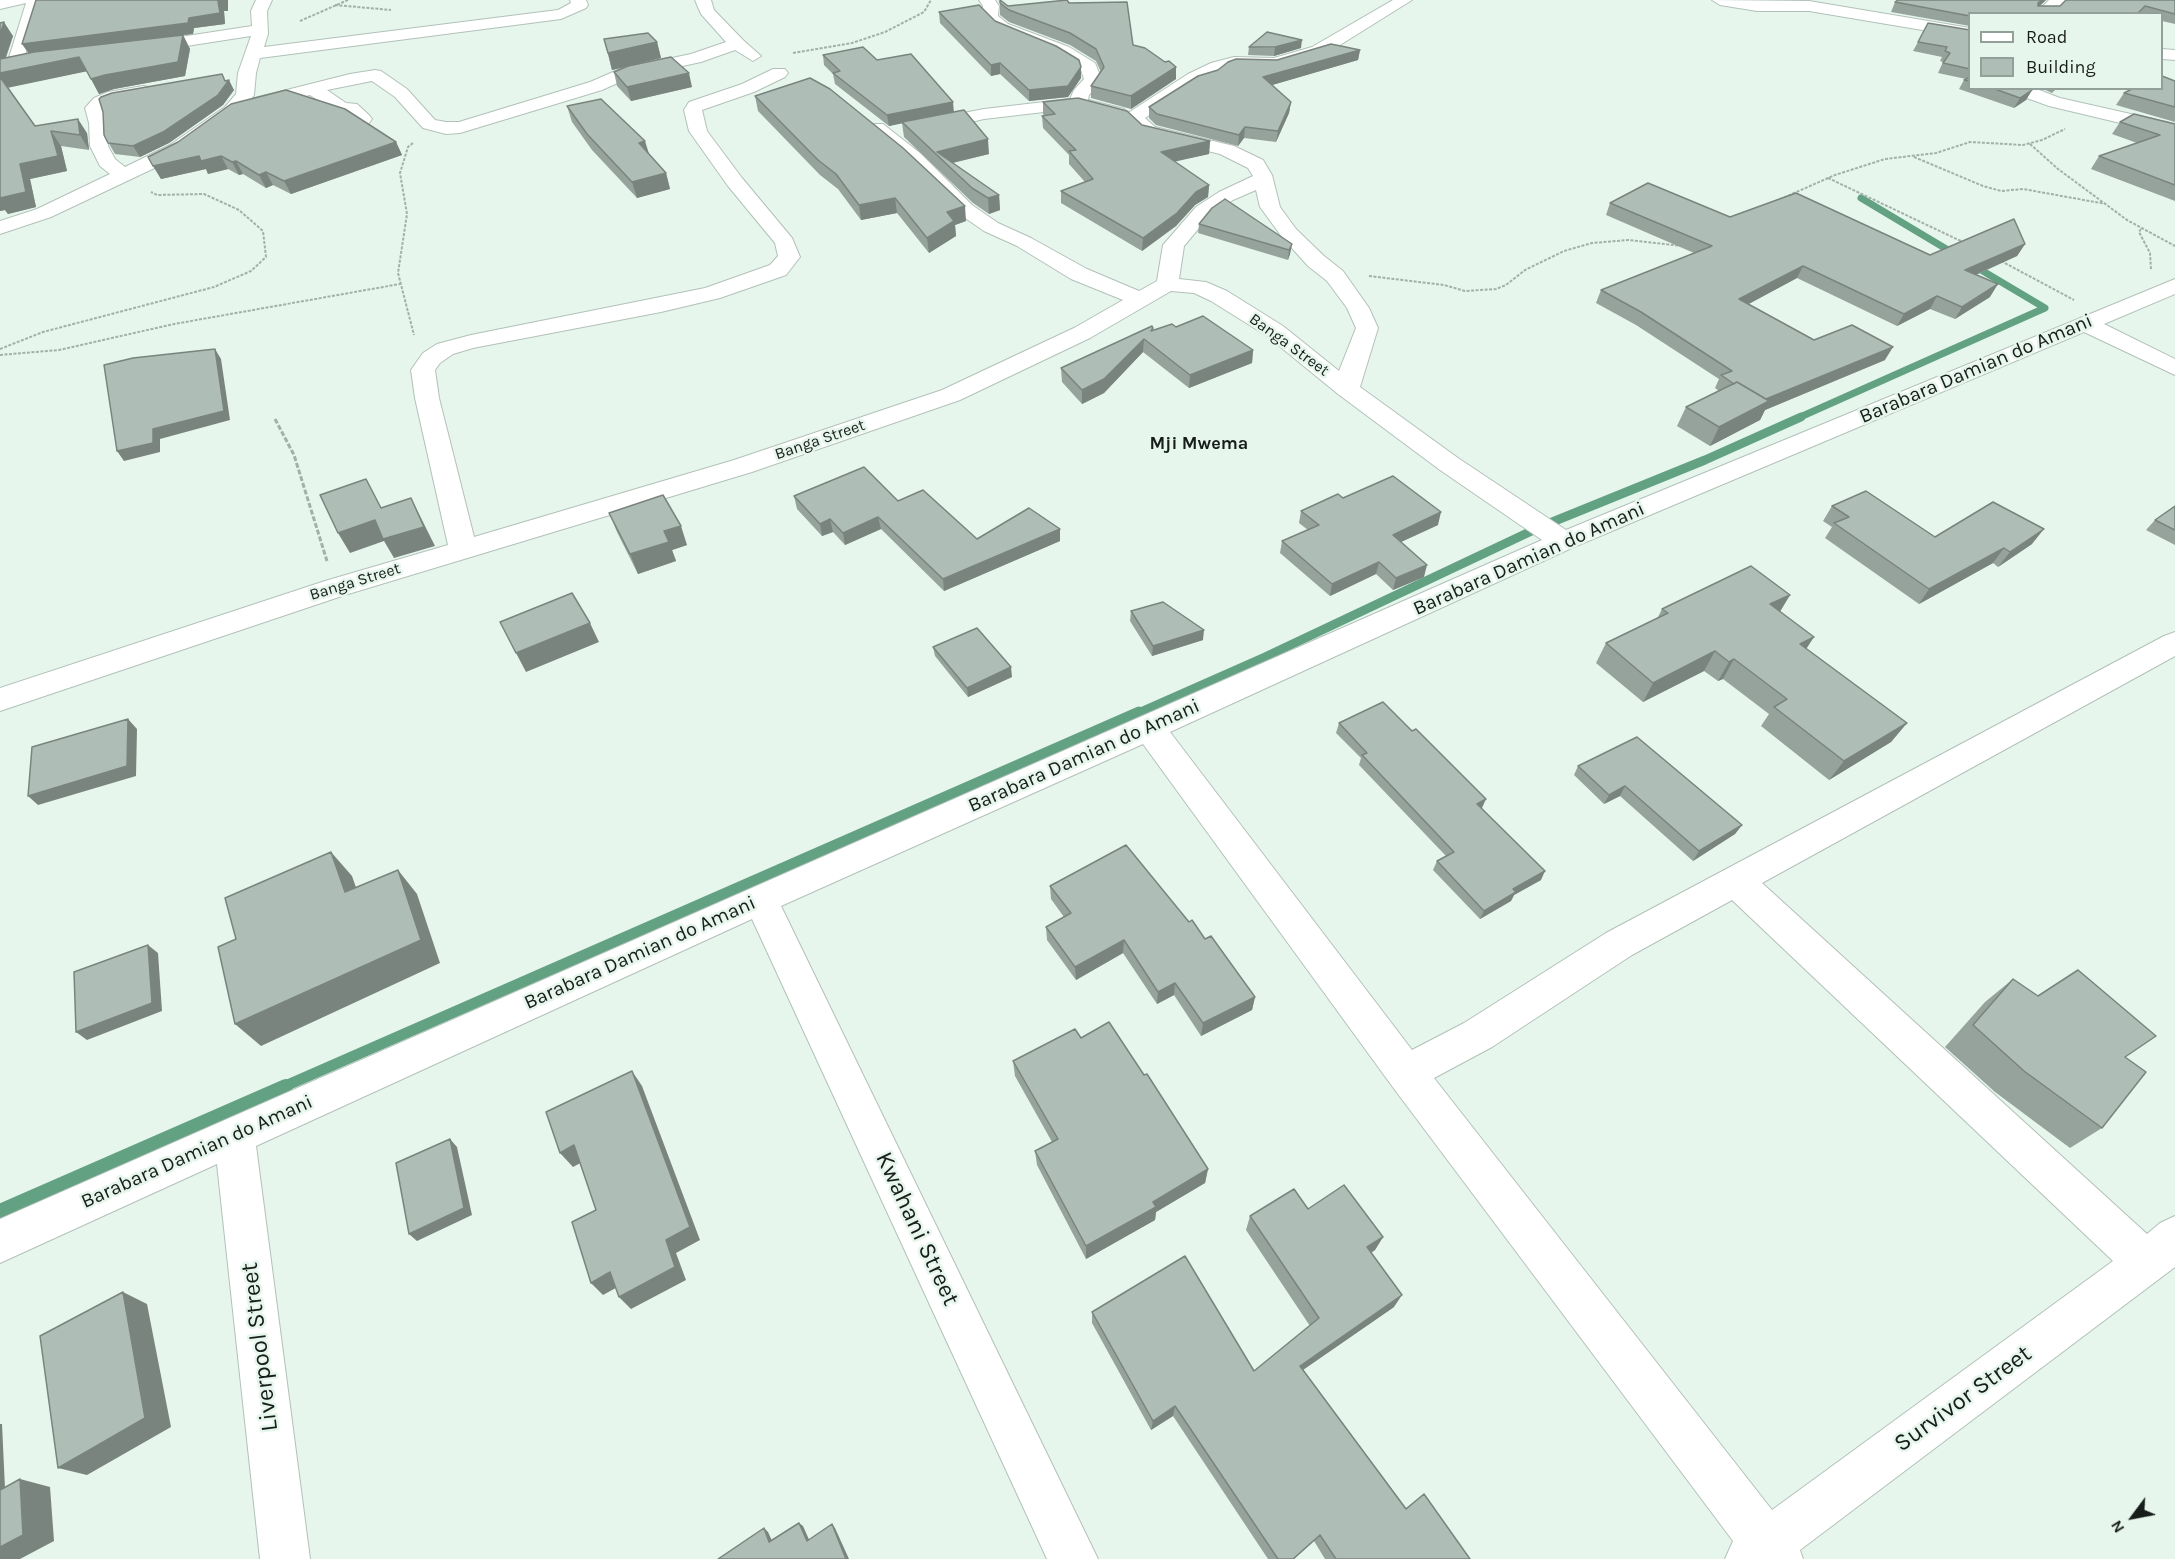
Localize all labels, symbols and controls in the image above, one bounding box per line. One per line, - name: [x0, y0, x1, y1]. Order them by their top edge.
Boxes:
- legend: [1968, 12, 2163, 90]
- text: Road: [2026, 26, 2067, 48]
- text: Building: [2026, 56, 2096, 78]
- street label: Barabara Damian do Amani: [1856, 309, 2096, 429]
- street label: Banga Street: [1245, 310, 1333, 380]
- street label: Banga Street: [772, 416, 868, 464]
- district label: Mji Mwema: [1150, 433, 1248, 455]
- street label: Barabara Damian do Amani: [1409, 497, 1649, 621]
- street label: Banga Street: [307, 559, 403, 605]
- street label: Barabara Damian do Amani: [964, 694, 1204, 818]
- street label: Barabara Damian do Amani: [520, 891, 760, 1015]
- street label: Barabara Damian do Amani: [77, 1090, 317, 1214]
- street label: Kwahani Street: [869, 1148, 965, 1310]
- street label: Liverpool Street: [235, 1261, 285, 1433]
- street label: Survivor Street: [1889, 1340, 2037, 1458]
- north arrow: [2103, 1487, 2163, 1547]
- text: N: [2106, 1517, 2128, 1537]

